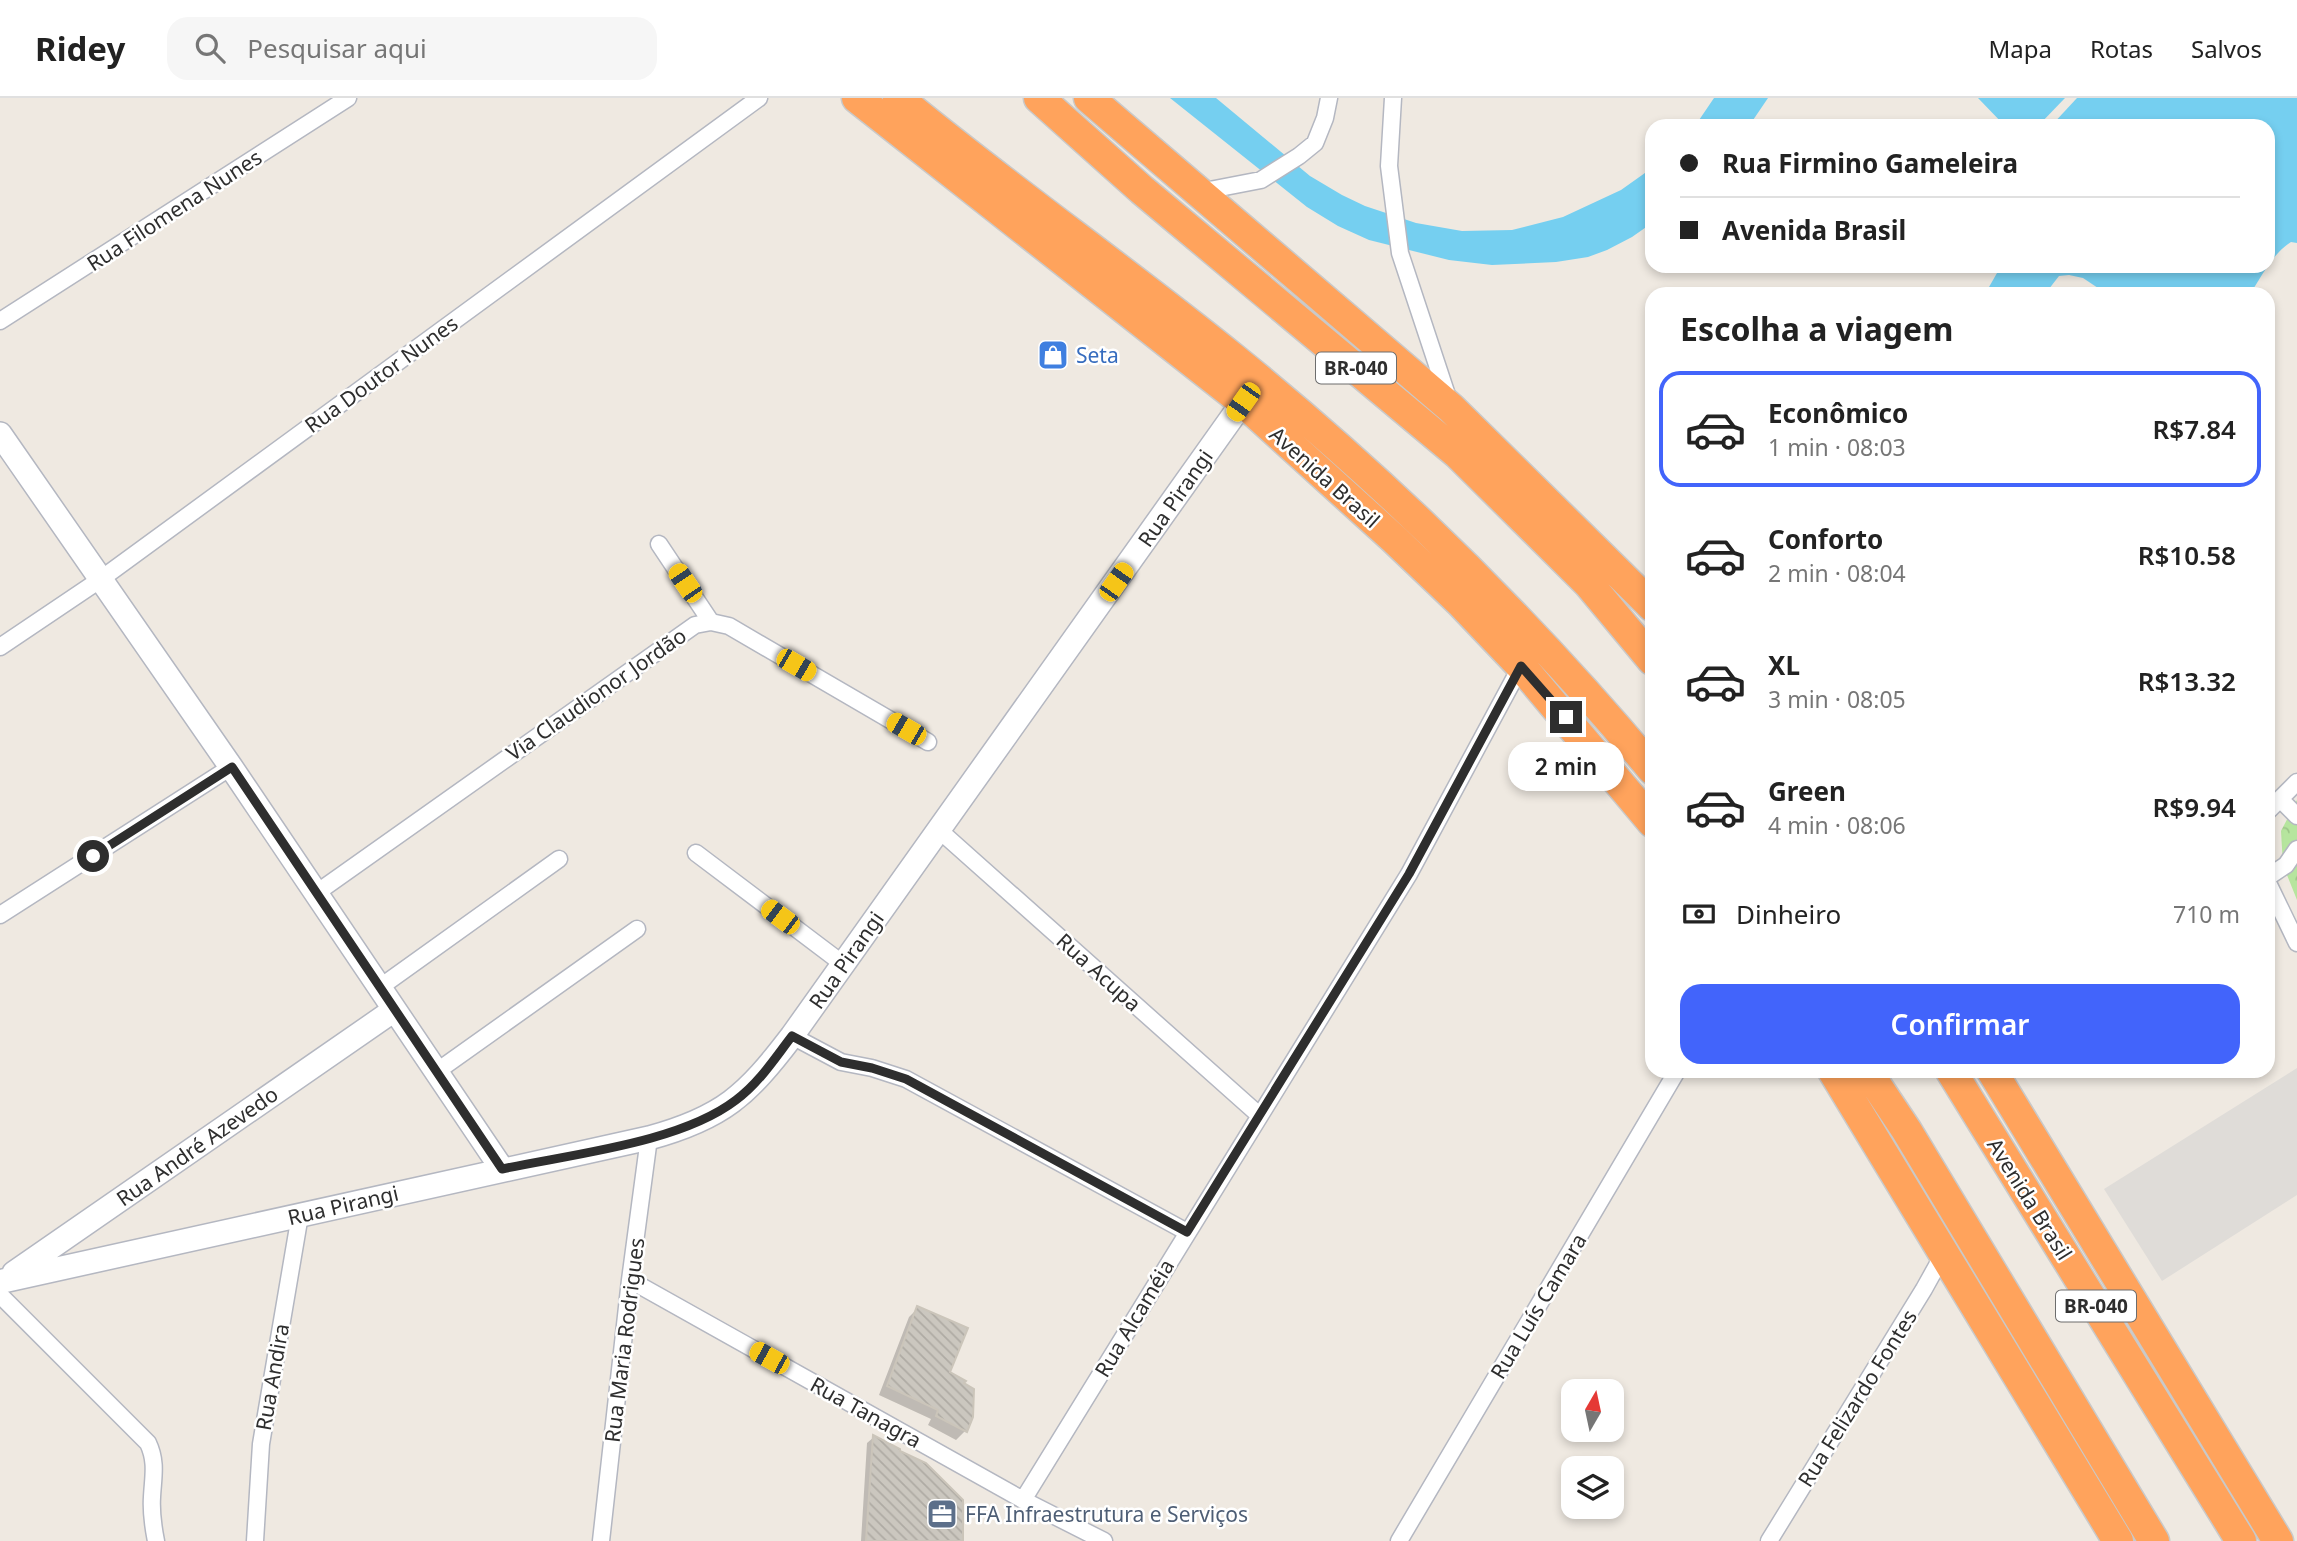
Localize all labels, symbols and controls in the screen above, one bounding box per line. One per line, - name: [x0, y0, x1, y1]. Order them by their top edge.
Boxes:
- search box: [167, 17, 657, 80]
- text: Ridey: [35, 26, 125, 71]
- icon: search: [191, 29, 229, 67]
- text: Pesquisar aqui: [247, 30, 427, 66]
- text: Mapa: [1988, 32, 2052, 65]
- text: Rotas: [2090, 32, 2153, 65]
- text: Salvos: [2191, 32, 2262, 65]
- street label: Rua Filomena Nunes: [81, 143, 267, 277]
- text: Rua Firmino Gameleira: [1722, 145, 2018, 181]
- text: Avenida Brasil: [1722, 212, 1906, 248]
- text: Escolha a viagem: [1680, 307, 1953, 350]
- street label: Rua Doutor Nunes: [299, 309, 463, 439]
- shop icon: Seta: [1036, 338, 1070, 372]
- place label: Seta: [1076, 341, 1119, 369]
- road number: BR-040: [1316, 352, 1396, 384]
- car: [1223, 379, 1264, 425]
- text: Econômico: [1768, 395, 1908, 431]
- icon: car: [1684, 398, 1747, 461]
- text: R$7.84: [2153, 411, 2236, 447]
- street label: Avenida Brasil: [1264, 420, 1386, 534]
- text: 1 min · 08:03: [1768, 431, 1906, 463]
- street label: Rua Pirangi: [1131, 444, 1219, 552]
- text: Conforto: [1768, 521, 1883, 557]
- icon: car: [1684, 524, 1747, 587]
- text: R$10.58: [2138, 537, 2236, 573]
- text: 2 min · 08:04: [1768, 557, 1906, 589]
- car: [1096, 559, 1137, 605]
- car: [665, 560, 706, 606]
- street label: Via Claudionor Jordão: [500, 621, 692, 767]
- car: [773, 645, 820, 685]
- text: XL: [1768, 647, 1800, 683]
- icon: car: [1684, 650, 1747, 713]
- text: R$13.32: [2138, 663, 2236, 699]
- text: 3 min · 08:05: [1768, 683, 1906, 715]
- route end: [1550, 701, 1582, 733]
- car: [883, 709, 930, 749]
- callout: 2 min: [1508, 742, 1624, 790]
- text: 2 min: [1535, 750, 1597, 782]
- text: Green: [1768, 773, 1846, 809]
- icon: car: [1684, 776, 1747, 839]
- text: R$9.94: [2153, 789, 2236, 825]
- text: 4 min · 08:06: [1768, 809, 1906, 841]
- route start: [77, 840, 109, 872]
- icon: cash: [1680, 895, 1718, 933]
- car: [757, 896, 804, 938]
- text: Dinheiro: [1736, 896, 1841, 932]
- text: 710 m: [2173, 898, 2240, 930]
- street label: Rua Pirangi: [802, 906, 890, 1014]
- street label: Rua Acupa: [1051, 927, 1147, 1017]
- button: Confirmar: [1680, 984, 2240, 1064]
- street label: Rua André Azevedo: [111, 1080, 283, 1212]
- street label: Avenida Brasil: [1981, 1133, 2079, 1265]
- street label: Rua Pirangi: [285, 1179, 401, 1231]
- street label: Rua Luís Camara: [1484, 1228, 1592, 1384]
- street label: Rua Maria Rodrigues: [598, 1236, 650, 1444]
- street label: Rua Alcaméia: [1088, 1254, 1180, 1382]
- road number: BR-040: [2056, 1290, 2136, 1322]
- street label: Rua Felizardo Fontes: [1791, 1304, 1923, 1492]
- street label: Rua Andira: [249, 1321, 295, 1433]
- car: [746, 1339, 793, 1377]
- street label: Rua Tanagra: [806, 1370, 926, 1454]
- north arrow: [1561, 1379, 1624, 1442]
- map controls: [1561, 1379, 1624, 1519]
- button: layers: [1561, 1456, 1624, 1519]
- office icon: FFA Infraestrutura e Serviços: [925, 1497, 959, 1531]
- place label: FFA Infraestrutura e Serviços: [965, 1500, 1248, 1528]

